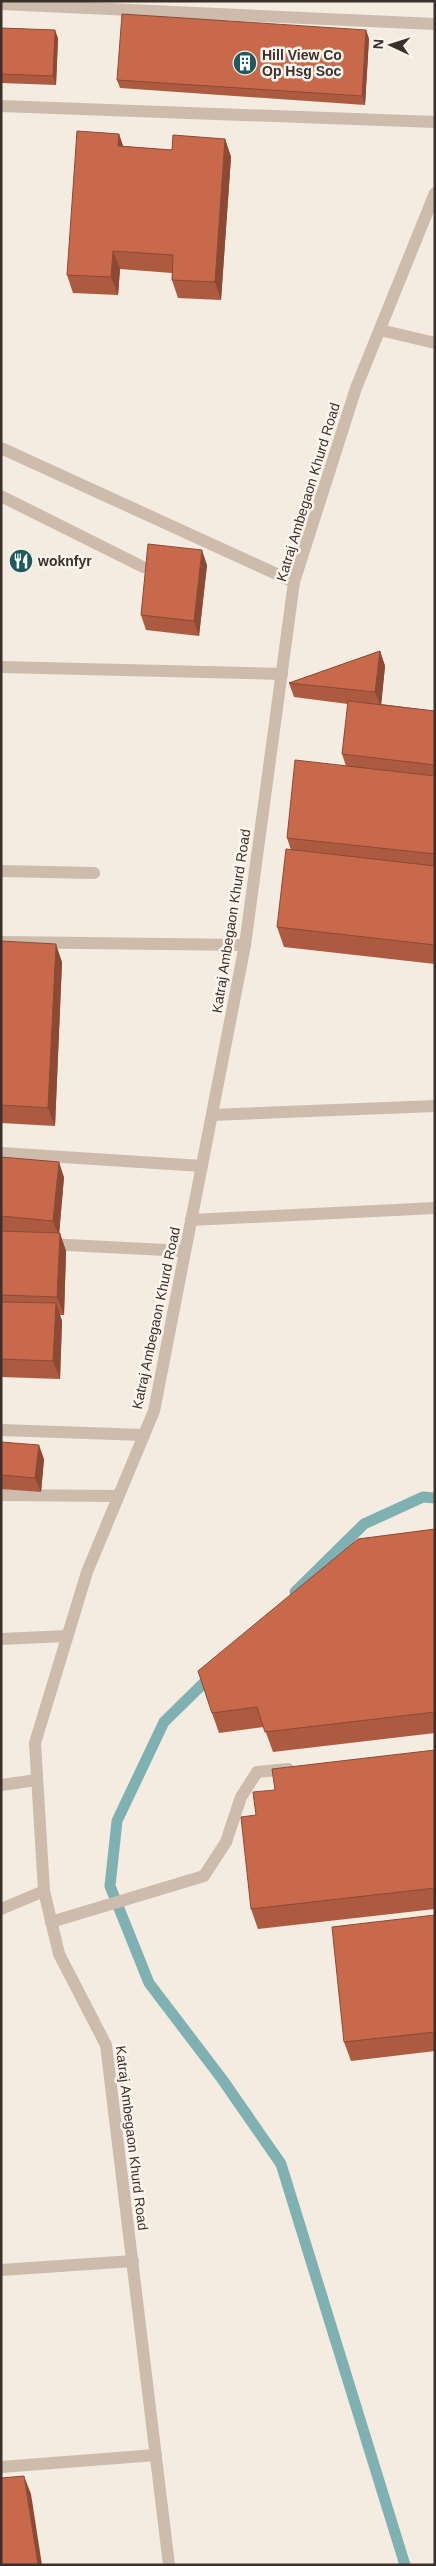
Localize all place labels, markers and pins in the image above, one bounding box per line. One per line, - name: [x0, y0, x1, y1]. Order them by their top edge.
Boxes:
- place label: Hill View Co Op Hsg Soc: [262, 47, 342, 79]
- building icon: Hill View Co Op Hsg Soc: [232, 50, 258, 76]
- restaurant icon: woknfyr: [8, 548, 34, 574]
- place label: woknfyr: [37, 553, 92, 569]

